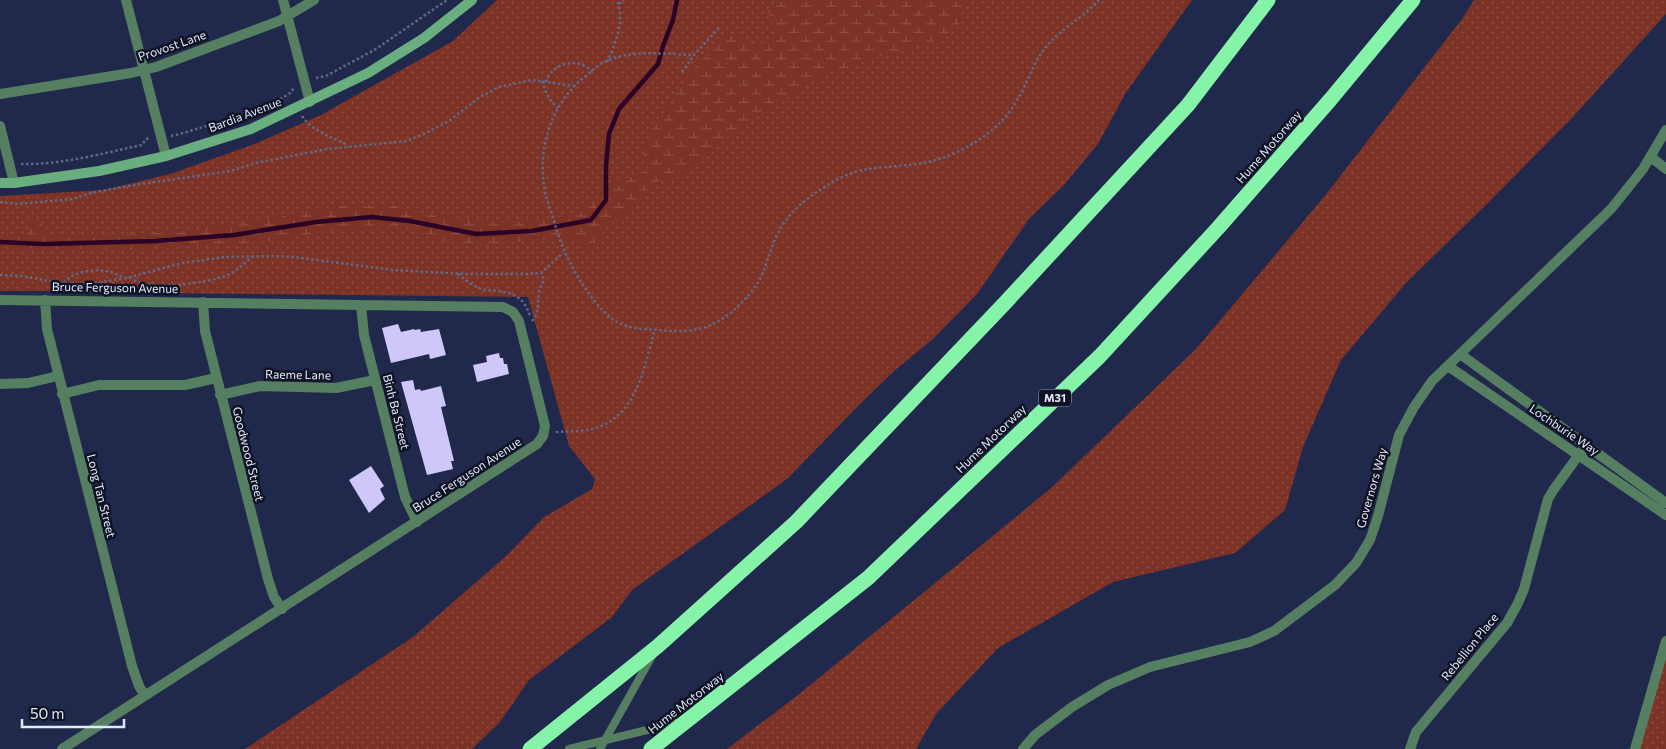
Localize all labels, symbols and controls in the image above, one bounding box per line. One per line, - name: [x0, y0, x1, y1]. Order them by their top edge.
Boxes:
- street label: Provost Lane: [136, 27, 208, 63]
- street label: Bardia Avenue: [206, 94, 283, 134]
- street label: Hume Motorway: [1233, 107, 1304, 186]
- street label: Bruce Ferguson Avenue: [52, 279, 178, 295]
- street label: Raeme Lane: [265, 366, 331, 382]
- street label: Binh Ba Street: [381, 373, 413, 451]
- road number: M31: [1039, 389, 1071, 406]
- street label: Hume Motorway: [952, 401, 1028, 475]
- street label: Lochburie Way: [1527, 401, 1602, 458]
- street label: Goodwood Street: [230, 405, 268, 503]
- street label: Bruce Ferguson Avenue: [410, 434, 523, 514]
- street label: Governors Way: [1353, 446, 1389, 530]
- street label: Long Tan Street: [85, 452, 119, 539]
- street label: Rebellion Place: [1438, 610, 1500, 683]
- street label: Hume Motorway: [645, 668, 726, 736]
- scale bar: [22, 696, 125, 728]
- text: 50 m: [30, 704, 64, 722]

